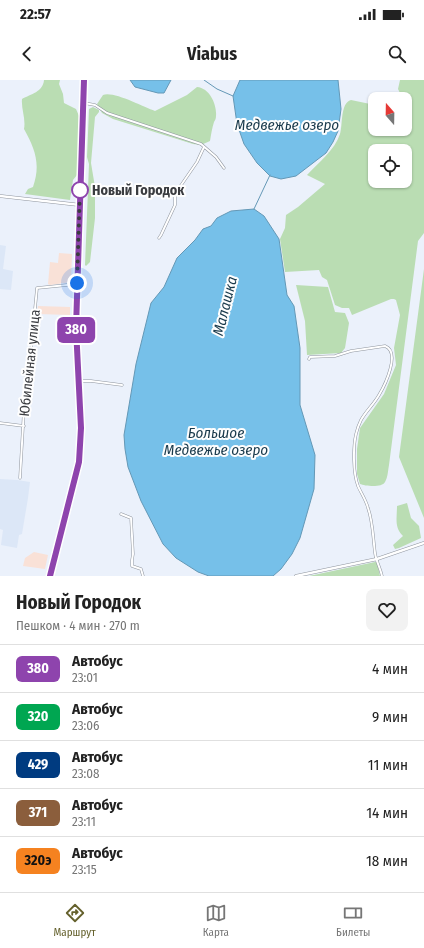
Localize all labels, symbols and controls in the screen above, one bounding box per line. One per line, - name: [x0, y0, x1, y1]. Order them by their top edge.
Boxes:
- text: 22:57: [20, 5, 51, 23]
- icon: back: [16, 43, 38, 65]
- text: Viabus: [187, 43, 237, 65]
- icon: search: [386, 43, 408, 65]
- north arrow: [368, 92, 412, 136]
- map controls: [368, 92, 412, 188]
- water label: Медвежье озеро: [235, 116, 339, 134]
- button: locate: [368, 144, 412, 188]
- marker: Новый Городок: [71, 181, 89, 199]
- place label: Новый Городок: [92, 182, 185, 199]
- your location: [67, 273, 87, 293]
- water label: Малашка: [209, 274, 241, 337]
- street label: Юбилейная улица: [16, 309, 44, 417]
- line badge: 380: [53, 317, 99, 343]
- text: 380: [65, 321, 87, 338]
- water label: Большое Медвежье озеро: [164, 424, 268, 459]
- button: heart: [366, 589, 408, 631]
- text: Новый Городок: [16, 591, 141, 614]
- text: Пешком · 4 мин · 270 m: [16, 618, 140, 633]
- text: Автобус: [72, 652, 123, 670]
- text: 380: [27, 660, 49, 677]
- text: 4 мин: [372, 660, 408, 678]
- text: 23:01: [72, 670, 98, 685]
- text: Автобус: [72, 700, 123, 718]
- text: 320: [28, 708, 48, 725]
- text: 9 мин: [372, 708, 408, 726]
- text: 23:06: [72, 718, 100, 733]
- text: Автобус: [72, 748, 123, 766]
- text: 429: [28, 756, 48, 773]
- text: 11 мин: [368, 756, 408, 774]
- text: 23:08: [72, 766, 100, 781]
- text: Автобус: [72, 796, 123, 814]
- text: 371: [29, 804, 47, 821]
- text: 14 мин: [366, 804, 408, 822]
- text: 23:11: [72, 814, 96, 829]
- text: Автобус: [72, 844, 123, 862]
- text: 320э: [25, 852, 51, 869]
- text: 18 мин: [366, 852, 408, 870]
- text: 23:15: [72, 862, 97, 877]
- tab: Маршрут: [54, 902, 96, 939]
- tab: Карта: [203, 902, 229, 939]
- tab: Билеты: [336, 902, 370, 939]

